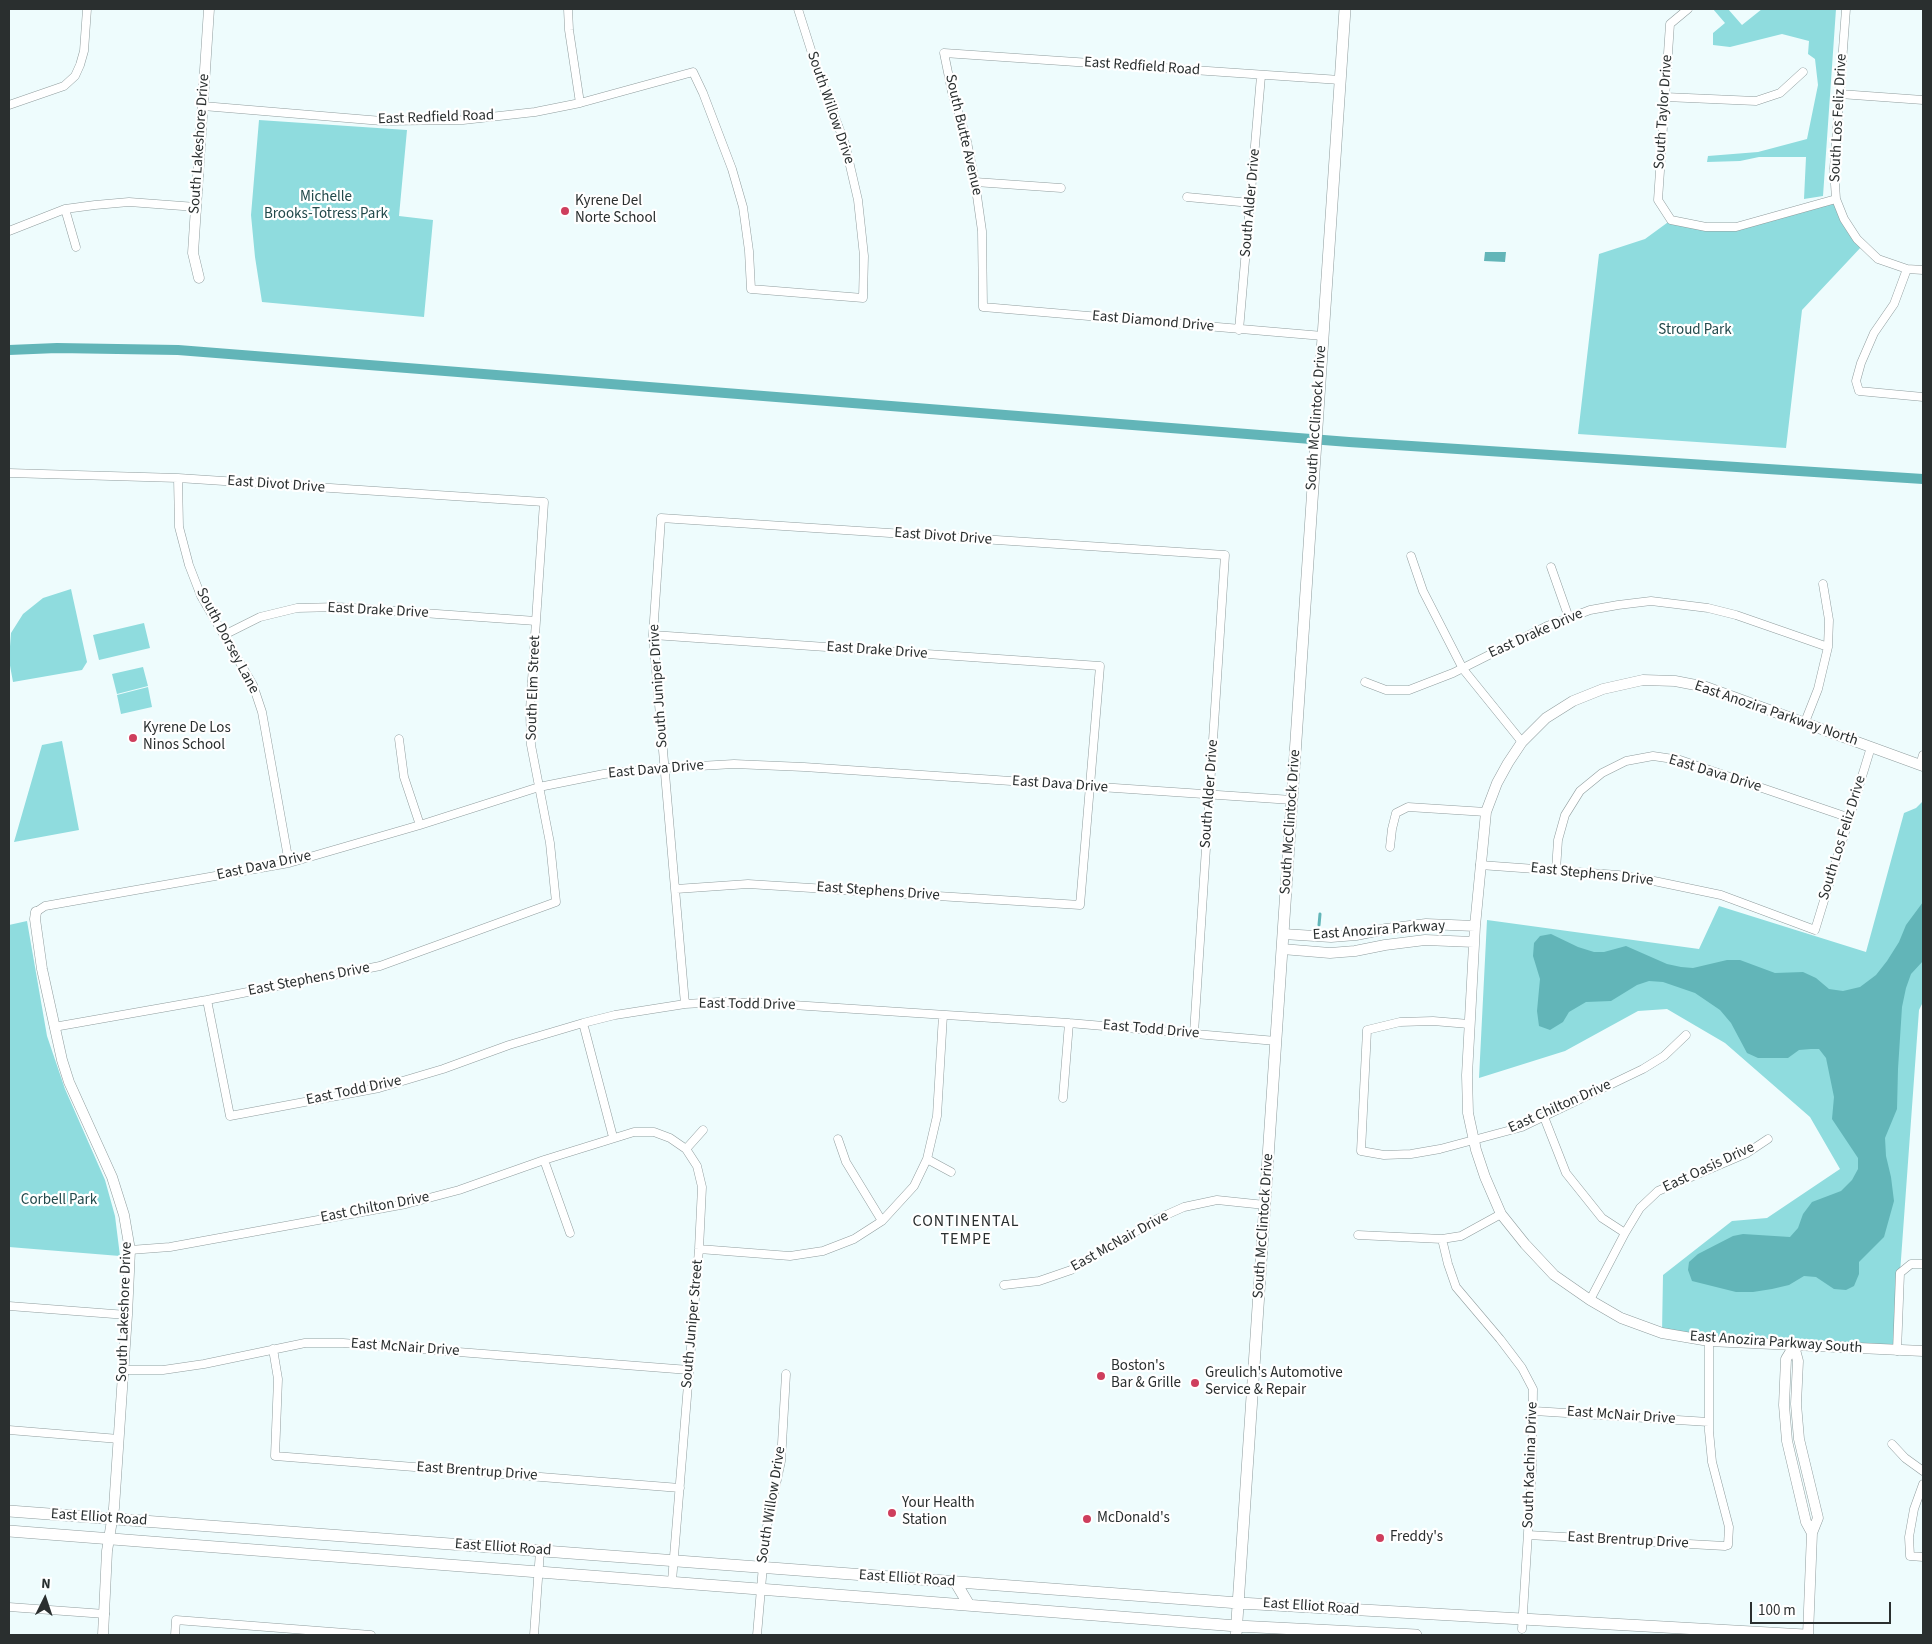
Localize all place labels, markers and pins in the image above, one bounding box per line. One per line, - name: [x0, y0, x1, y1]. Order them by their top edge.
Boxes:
- place label: Kyrene Del Norte School: [575, 193, 656, 228]
- marker: Kyrene Del Norte School: [559, 205, 571, 217]
- place label: Kyrene De Los Ninos School: [143, 720, 231, 755]
- marker: Kyrene De Los Ninos School: [127, 732, 139, 744]
- place label: Boston's Bar & Grille: [1111, 1358, 1181, 1393]
- place label: Greulich's Automotive Service & Repair: [1205, 1365, 1343, 1400]
- marker: Boston's Bar & Grille: [1095, 1370, 1107, 1382]
- marker: Greulich's Automotive Service & Repair: [1189, 1377, 1201, 1389]
- place label: Your Health Station: [902, 1495, 975, 1530]
- marker: Your Health Station: [886, 1507, 898, 1519]
- place label: McDonald's: [1097, 1510, 1170, 1528]
- marker: McDonald's: [1081, 1513, 1093, 1525]
- place label: Freddy's: [1390, 1529, 1443, 1547]
- marker: Freddy's: [1374, 1532, 1386, 1544]

